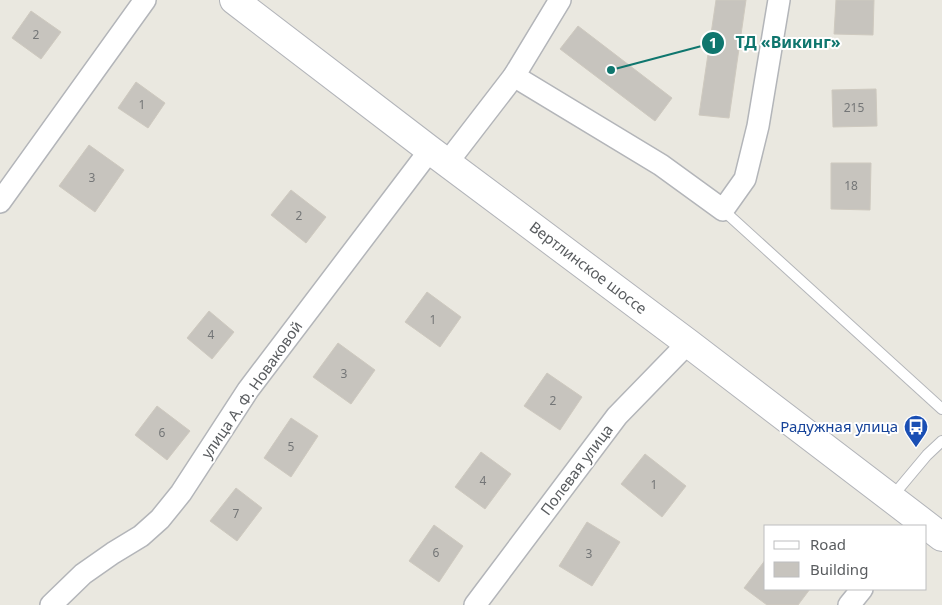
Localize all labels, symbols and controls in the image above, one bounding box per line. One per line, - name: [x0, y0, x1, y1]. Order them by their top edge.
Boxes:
- house number: 2: [33, 26, 40, 43]
- callout: ТД «Викинг»: [700, 27, 850, 58]
- text: ТД «Викинг»: [735, 31, 841, 53]
- text: 1: [709, 32, 717, 52]
- house number: 1: [139, 96, 145, 113]
- house number: 215: [844, 99, 864, 116]
- house number: 3: [89, 169, 96, 186]
- house number: 18: [844, 177, 858, 194]
- house number: 2: [296, 207, 303, 224]
- street label: Вертлинское шоссе: [526, 216, 651, 318]
- house number: 1: [430, 311, 436, 328]
- street label: улица А. Ф. Новаковой: [196, 317, 306, 462]
- house number: 4: [208, 326, 215, 343]
- house number: 3: [341, 365, 348, 382]
- house number: 2: [550, 392, 557, 409]
- bus stop icon: Радужная улица: [903, 414, 929, 448]
- place label: Радужная улица: [780, 416, 898, 436]
- street label: Полевая улица: [535, 420, 617, 519]
- house number: 6: [159, 424, 166, 441]
- house number: 5: [288, 438, 295, 455]
- house number: 4: [480, 472, 487, 489]
- house number: 1: [651, 476, 657, 493]
- house number: 7: [233, 505, 240, 522]
- legend: [764, 525, 927, 590]
- text: Road: [810, 534, 846, 554]
- house number: 6: [433, 544, 440, 561]
- house number: 3: [586, 545, 593, 562]
- text: Building: [810, 559, 868, 579]

